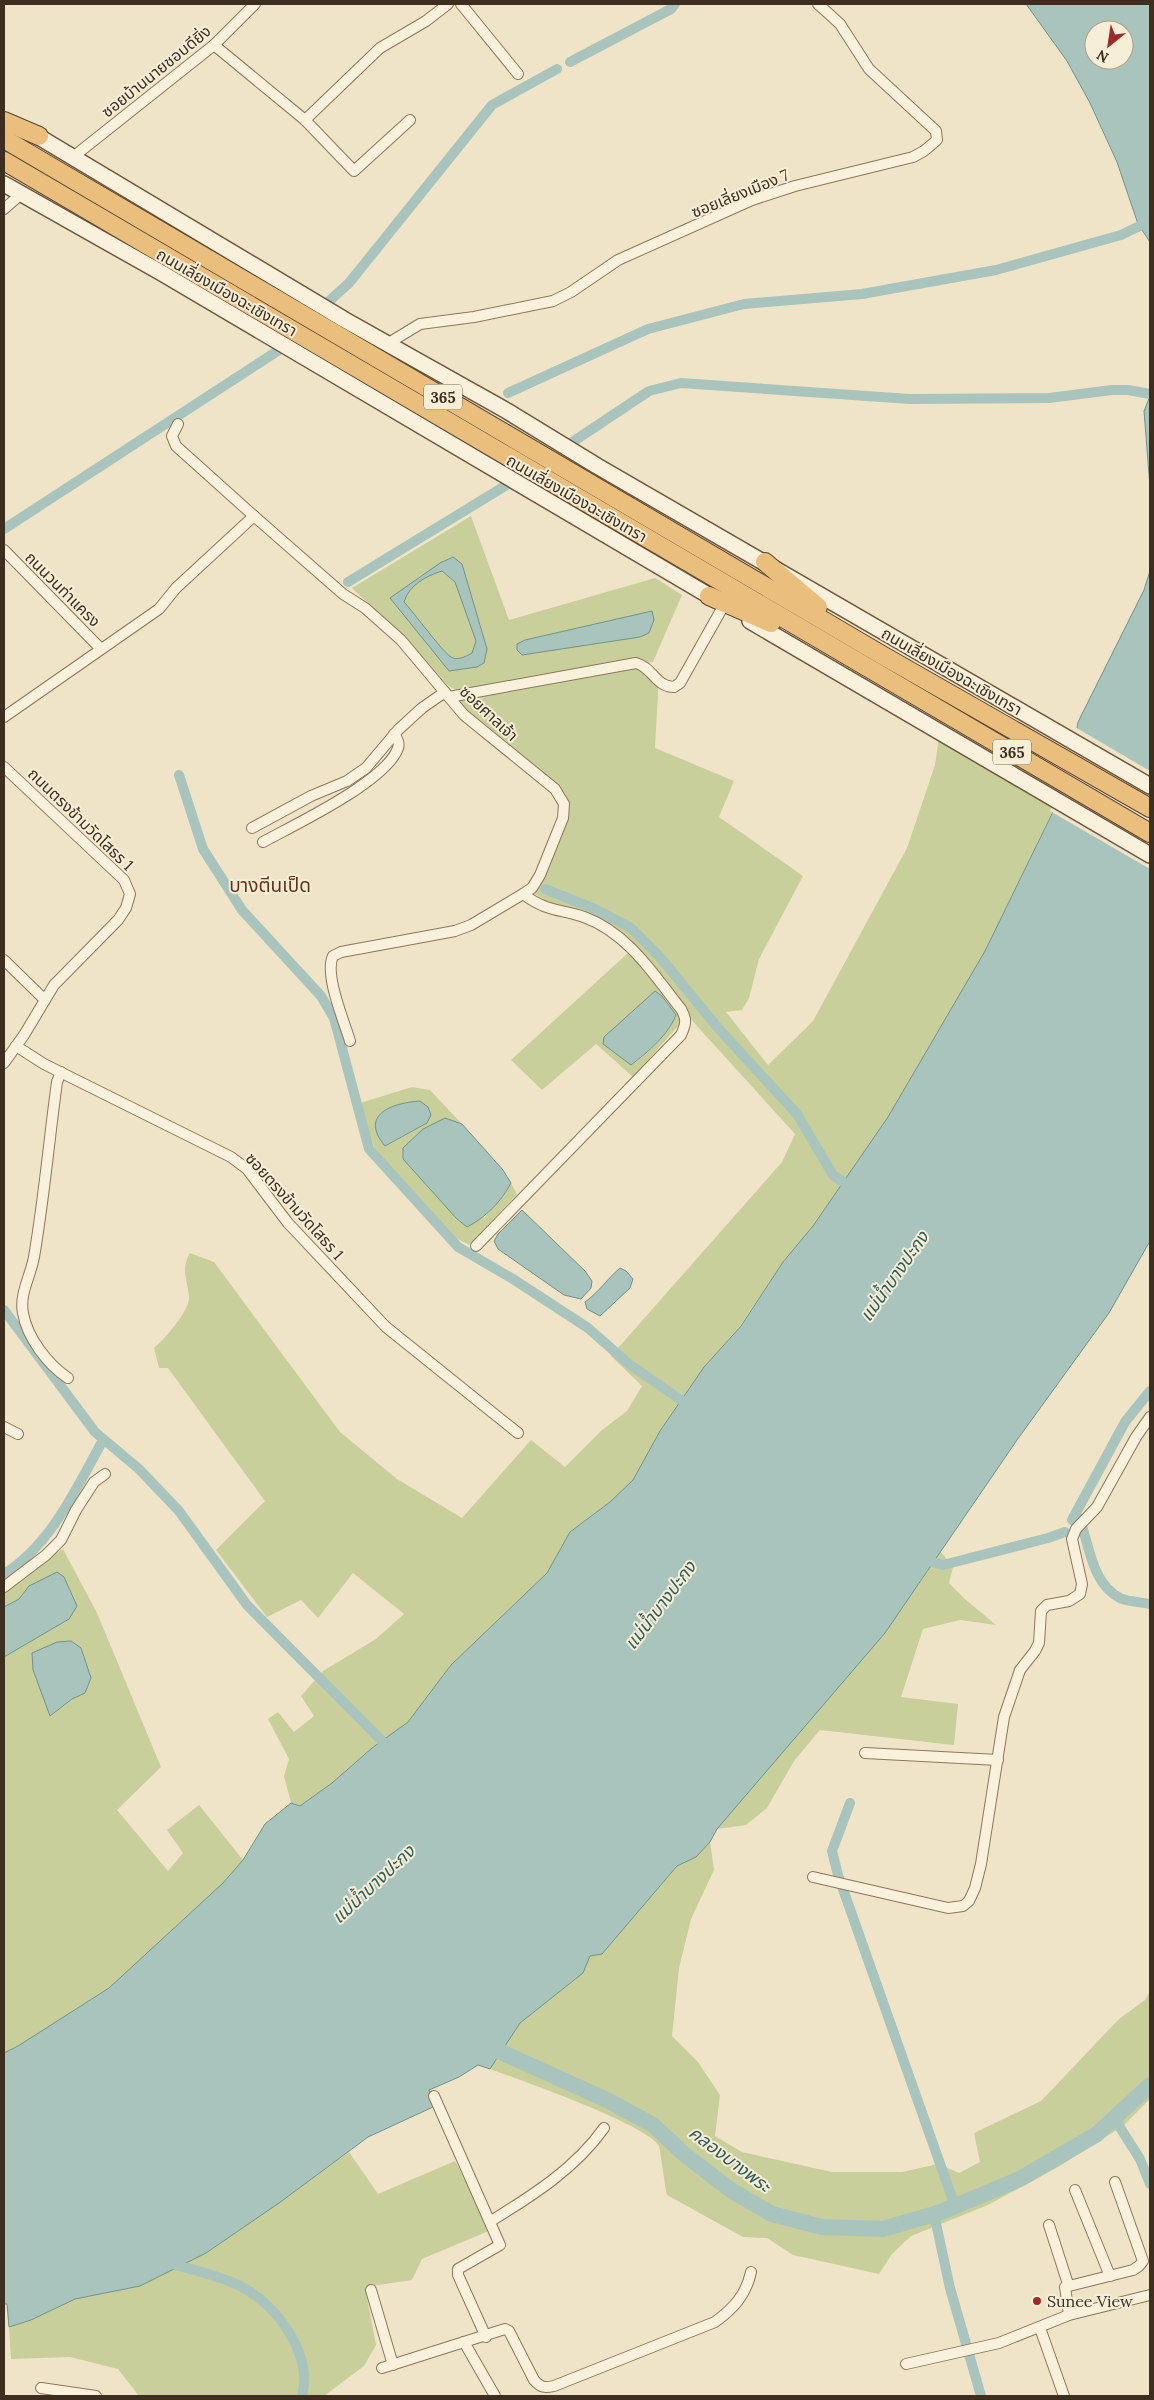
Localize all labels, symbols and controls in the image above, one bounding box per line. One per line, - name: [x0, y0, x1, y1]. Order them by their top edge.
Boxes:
- north arrow: [1084, 20, 1134, 70]
- street label: ซอยบ้านนายชอบดียิ่ง: [97, 21, 215, 121]
- text: N: [1093, 46, 1112, 67]
- street label: ซอยเลี่ยงเมือง 7: [688, 163, 792, 222]
- street label: ถนนเลี่ยงเมืองฉะเชิงเทรา: [153, 243, 301, 340]
- road number: 365: [424, 384, 462, 410]
- street label: ถนนเลี่ยงเมืองฉะเชิงเทรา: [503, 449, 651, 546]
- street label: ถนนวนท่าแครง: [21, 547, 105, 631]
- street label: ถนนเลี่ยงเมืองฉะเชิงเทรา: [878, 622, 1026, 719]
- street label: ซอยศาลเจ้า: [456, 681, 522, 745]
- road number: 365: [993, 740, 1031, 764]
- street label: ถนนตรงข้ามวัดโสธร 1: [24, 763, 138, 875]
- district label: บางตีนเป็ด: [229, 873, 311, 897]
- street label: ซอยตรงข้ามวัดโสธร 1: [242, 1148, 349, 1264]
- water label: แม่น้ำบางปะกง: [854, 1225, 934, 1326]
- water label: แม่น้ำบางปะกง: [618, 1555, 702, 1654]
- water label: แม่น้ำบางปะกง: [326, 1838, 420, 1928]
- water label: คลองบางพระ: [685, 2121, 777, 2198]
- place label: Sunee View: [1047, 2291, 1133, 2311]
- marker: Sunee View: [1031, 2295, 1043, 2307]

